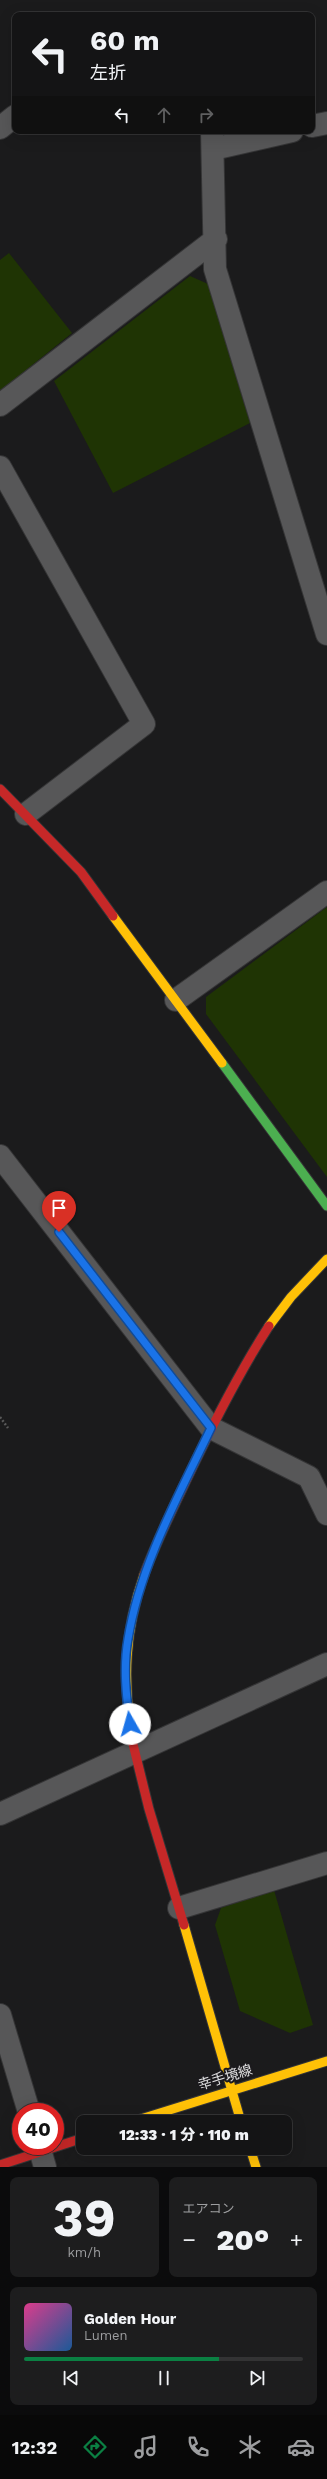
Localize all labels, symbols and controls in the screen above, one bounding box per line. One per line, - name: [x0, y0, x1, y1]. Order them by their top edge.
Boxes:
- text: 60 m: [90, 24, 160, 57]
- icon: left: [24, 28, 76, 80]
- text: 左折: [90, 62, 126, 83]
- icon: left: [111, 104, 133, 126]
- icon: ahead: [153, 104, 175, 126]
- icon: right: [195, 104, 217, 126]
- pin: [42, 1191, 76, 1232]
- icon: arrive: [48, 1197, 70, 1219]
- position arrow: [109, 1703, 151, 1745]
- street label: 幸手境線: [196, 2061, 254, 2093]
- speed limit sign: 40: [12, 2103, 64, 2155]
- text: 12:33 · 1 分 · 110 m: [119, 2126, 249, 2144]
- text: 39: [53, 2188, 116, 2249]
- text: エアコン: [183, 2201, 235, 2216]
- text: 20°: [216, 2222, 269, 2257]
- text: −: [183, 2227, 196, 2252]
- text: +: [290, 2227, 303, 2252]
- text: km/h: [68, 2245, 101, 2260]
- text: Golden Hour: [84, 2310, 176, 2328]
- text: Lumen: [84, 2328, 128, 2343]
- icon: previous: [60, 2367, 82, 2389]
- icon: pause: [153, 2367, 175, 2389]
- icon: next: [246, 2367, 268, 2389]
- icon: directions: [81, 2433, 109, 2461]
- icon: music: [132, 2433, 160, 2461]
- icon: phone: [184, 2433, 212, 2461]
- icon: climate: [236, 2433, 264, 2461]
- icon: car: [287, 2433, 315, 2461]
- text: 12:32: [12, 2437, 57, 2458]

